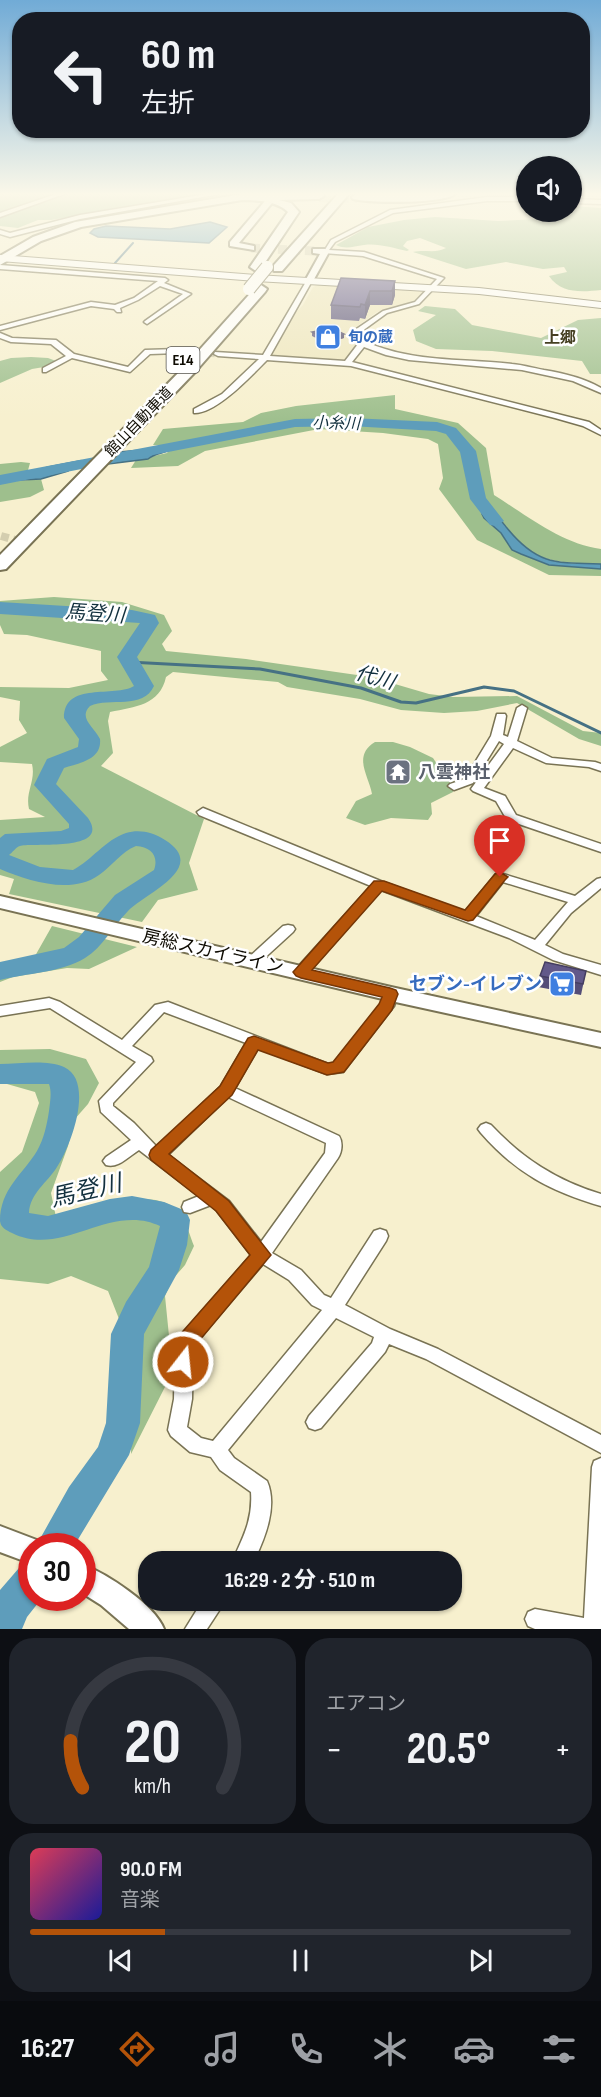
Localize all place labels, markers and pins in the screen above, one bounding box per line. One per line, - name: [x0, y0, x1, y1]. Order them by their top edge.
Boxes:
- shop icon: 旬の蔵: [313, 322, 343, 352]
- place label: 旬の蔵: [348, 328, 393, 347]
- temple icon: 八雲神社: [383, 757, 413, 787]
- place label: 八雲神社: [418, 762, 490, 783]
- pin: [474, 815, 525, 877]
- supermarket icon: セブン-イレブン: [547, 969, 577, 999]
- place label: セブン-イレブン: [409, 974, 542, 995]

